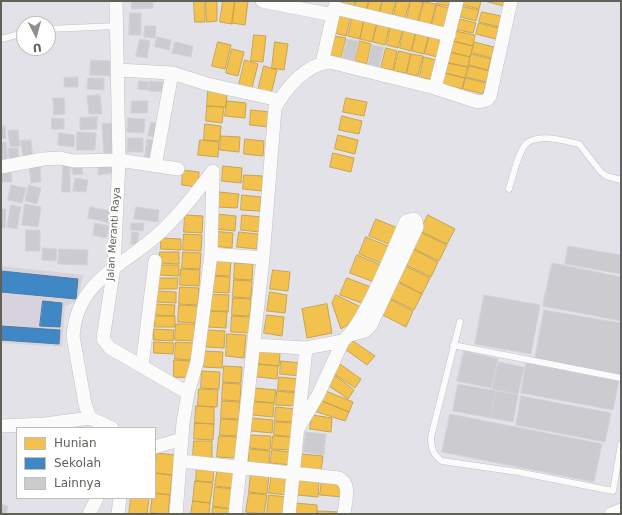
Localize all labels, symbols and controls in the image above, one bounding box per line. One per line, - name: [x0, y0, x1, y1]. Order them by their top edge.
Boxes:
- north arrow: [16, 16, 56, 56]
- text: U: [32, 41, 42, 54]
- street label: Jalan Meranti Raya: [105, 187, 123, 281]
- legend: [16, 427, 156, 499]
- text: Hunian: [54, 436, 97, 450]
- text: Sekolah: [54, 456, 101, 470]
- text: Lainnya: [54, 476, 101, 490]

